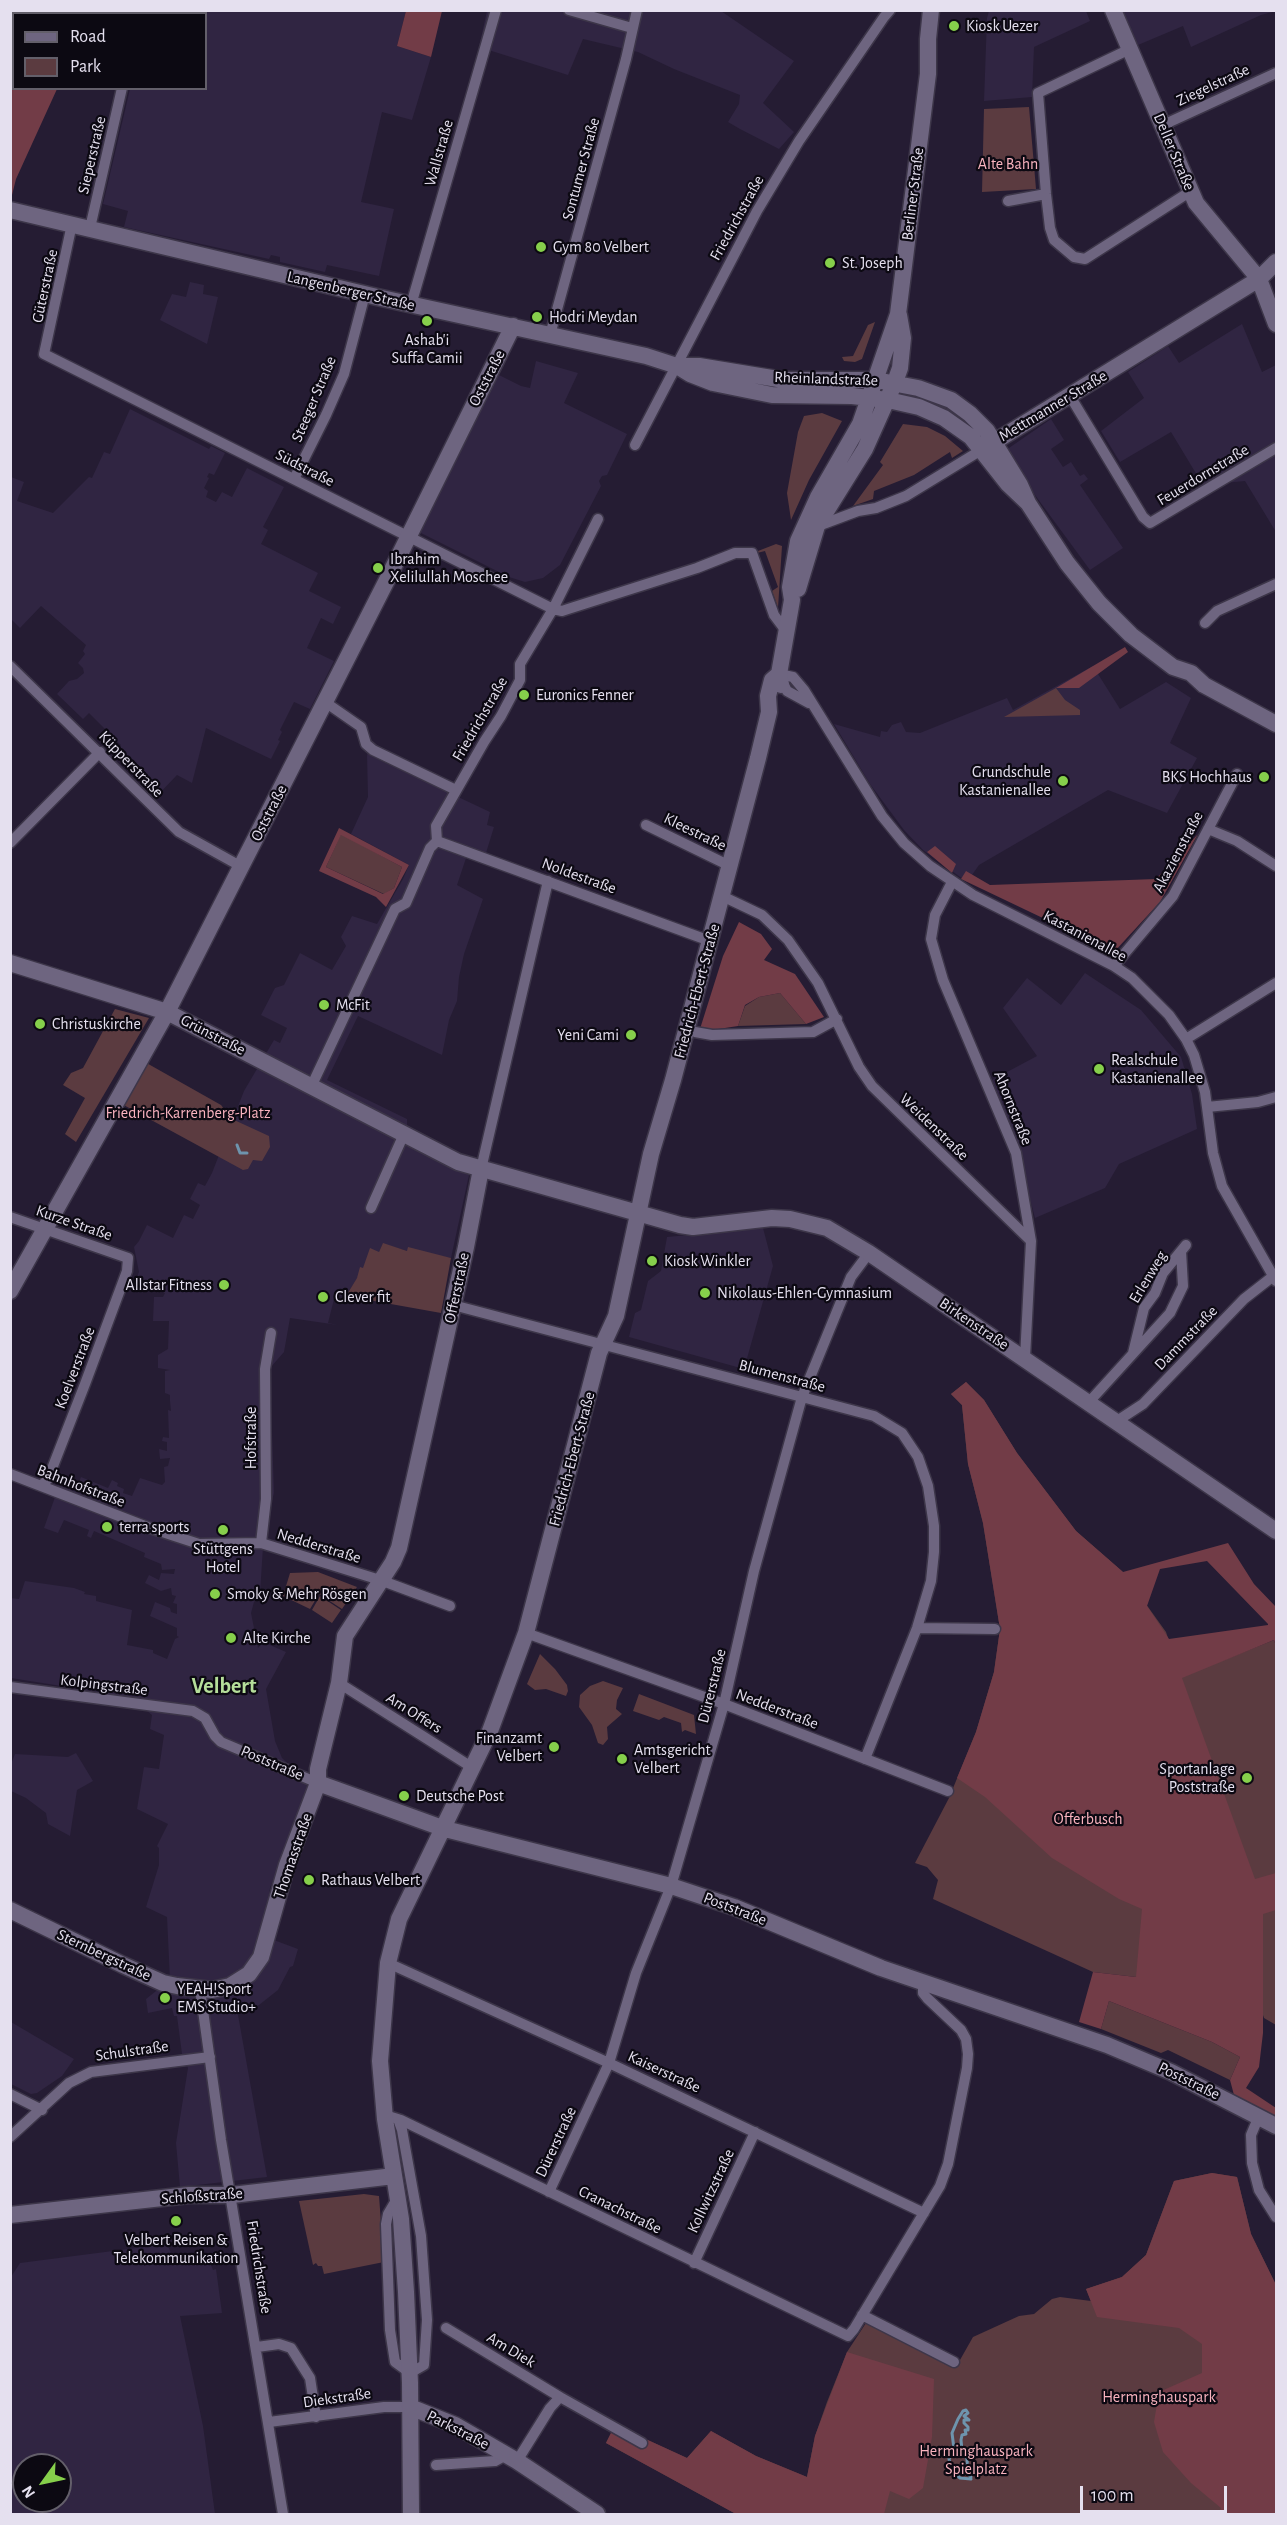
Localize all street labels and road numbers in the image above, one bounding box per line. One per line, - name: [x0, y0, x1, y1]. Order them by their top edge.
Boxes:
- street label: Ziegelstraße: [1173, 60, 1253, 110]
- street label: Deller Straße: [1149, 110, 1199, 194]
- street label: Sieperstraße: [74, 114, 110, 196]
- street label: Sontumer Straße: [558, 116, 604, 222]
- street label: Wallstraße: [420, 117, 458, 189]
- street label: Berliner Straße: [898, 146, 928, 242]
- street label: Friedrichstraße: [706, 172, 768, 264]
- street label: Güterstraße: [28, 248, 62, 324]
- street label: Langenberger Straße: [285, 267, 417, 315]
- street label: Oststraße: [465, 347, 509, 409]
- street label: Steeger Straße: [287, 353, 341, 445]
- street label: Mettmanner Straße: [995, 366, 1111, 446]
- street label: Rheinlandstraße: [774, 368, 878, 390]
- street label: Feuerdornstraße: [1154, 440, 1252, 510]
- street label: Südstraße: [272, 445, 338, 491]
- street label: Friedrichstraße: [448, 673, 512, 765]
- street label: Küpperstraße: [95, 727, 167, 801]
- street label: Oststraße: [247, 782, 291, 844]
- street label: Akazienstraße: [1149, 808, 1207, 896]
- street label: Kleestraße: [661, 809, 729, 855]
- street label: Noldestraße: [539, 854, 619, 898]
- street label: Kastanienallee: [1040, 906, 1130, 966]
- street label: Friedrich-Ebert-Straße: [670, 922, 724, 1060]
- street label: Grünstraße: [177, 1010, 249, 1060]
- street label: Ahornstraße: [989, 1068, 1037, 1148]
- street label: Weidenstraße: [896, 1089, 972, 1165]
- street label: Kurze Straße: [33, 1201, 115, 1245]
- street label: Erlenweg: [1125, 1247, 1171, 1307]
- street label: Offerstraße: [440, 1251, 474, 1325]
- street label: Birkenstraße: [935, 1294, 1013, 1354]
- street label: Dammstraße: [1150, 1302, 1222, 1374]
- street label: Koelverstraße: [51, 1324, 99, 1412]
- street label: Blumenstraße: [737, 1355, 827, 1397]
- street label: Friedrich-Ebert-Straße: [545, 1390, 599, 1528]
- street label: Hofstraße: [241, 1407, 261, 1469]
- street label: Bahnhofstraße: [34, 1460, 128, 1512]
- street label: Nedderstraße: [275, 1524, 363, 1568]
- street label: Dürerstraße: [694, 1647, 730, 1725]
- street label: Kolpingstraße: [59, 1670, 149, 1700]
- street label: Nedderstraße: [733, 1684, 821, 1734]
- street label: Am Offers: [382, 1688, 446, 1738]
- street label: Poststraße: [238, 1741, 306, 1785]
- street label: Thomasstraße: [269, 1811, 317, 1901]
- street label: Poststraße: [701, 1888, 769, 1930]
- street label: Sternbergstraße: [54, 1925, 154, 1985]
- street label: Schulstraße: [94, 2036, 170, 2066]
- street label: Kaiserstraße: [625, 2047, 703, 2097]
- street label: Poststraße: [1155, 2058, 1223, 2104]
- street label: Dürerstraße: [531, 2104, 581, 2180]
- street label: Kollwitzstraße: [683, 2146, 739, 2236]
- street label: Cranachstraße: [575, 2182, 665, 2238]
- street label: Schloßstraße: [160, 2184, 244, 2208]
- street label: Friedrichstraße: [242, 2219, 276, 2315]
- street label: Am Diek: [483, 2328, 539, 2372]
- street label: Diekstraße: [302, 2384, 372, 2412]
- street label: Parkstraße: [424, 2406, 492, 2454]

